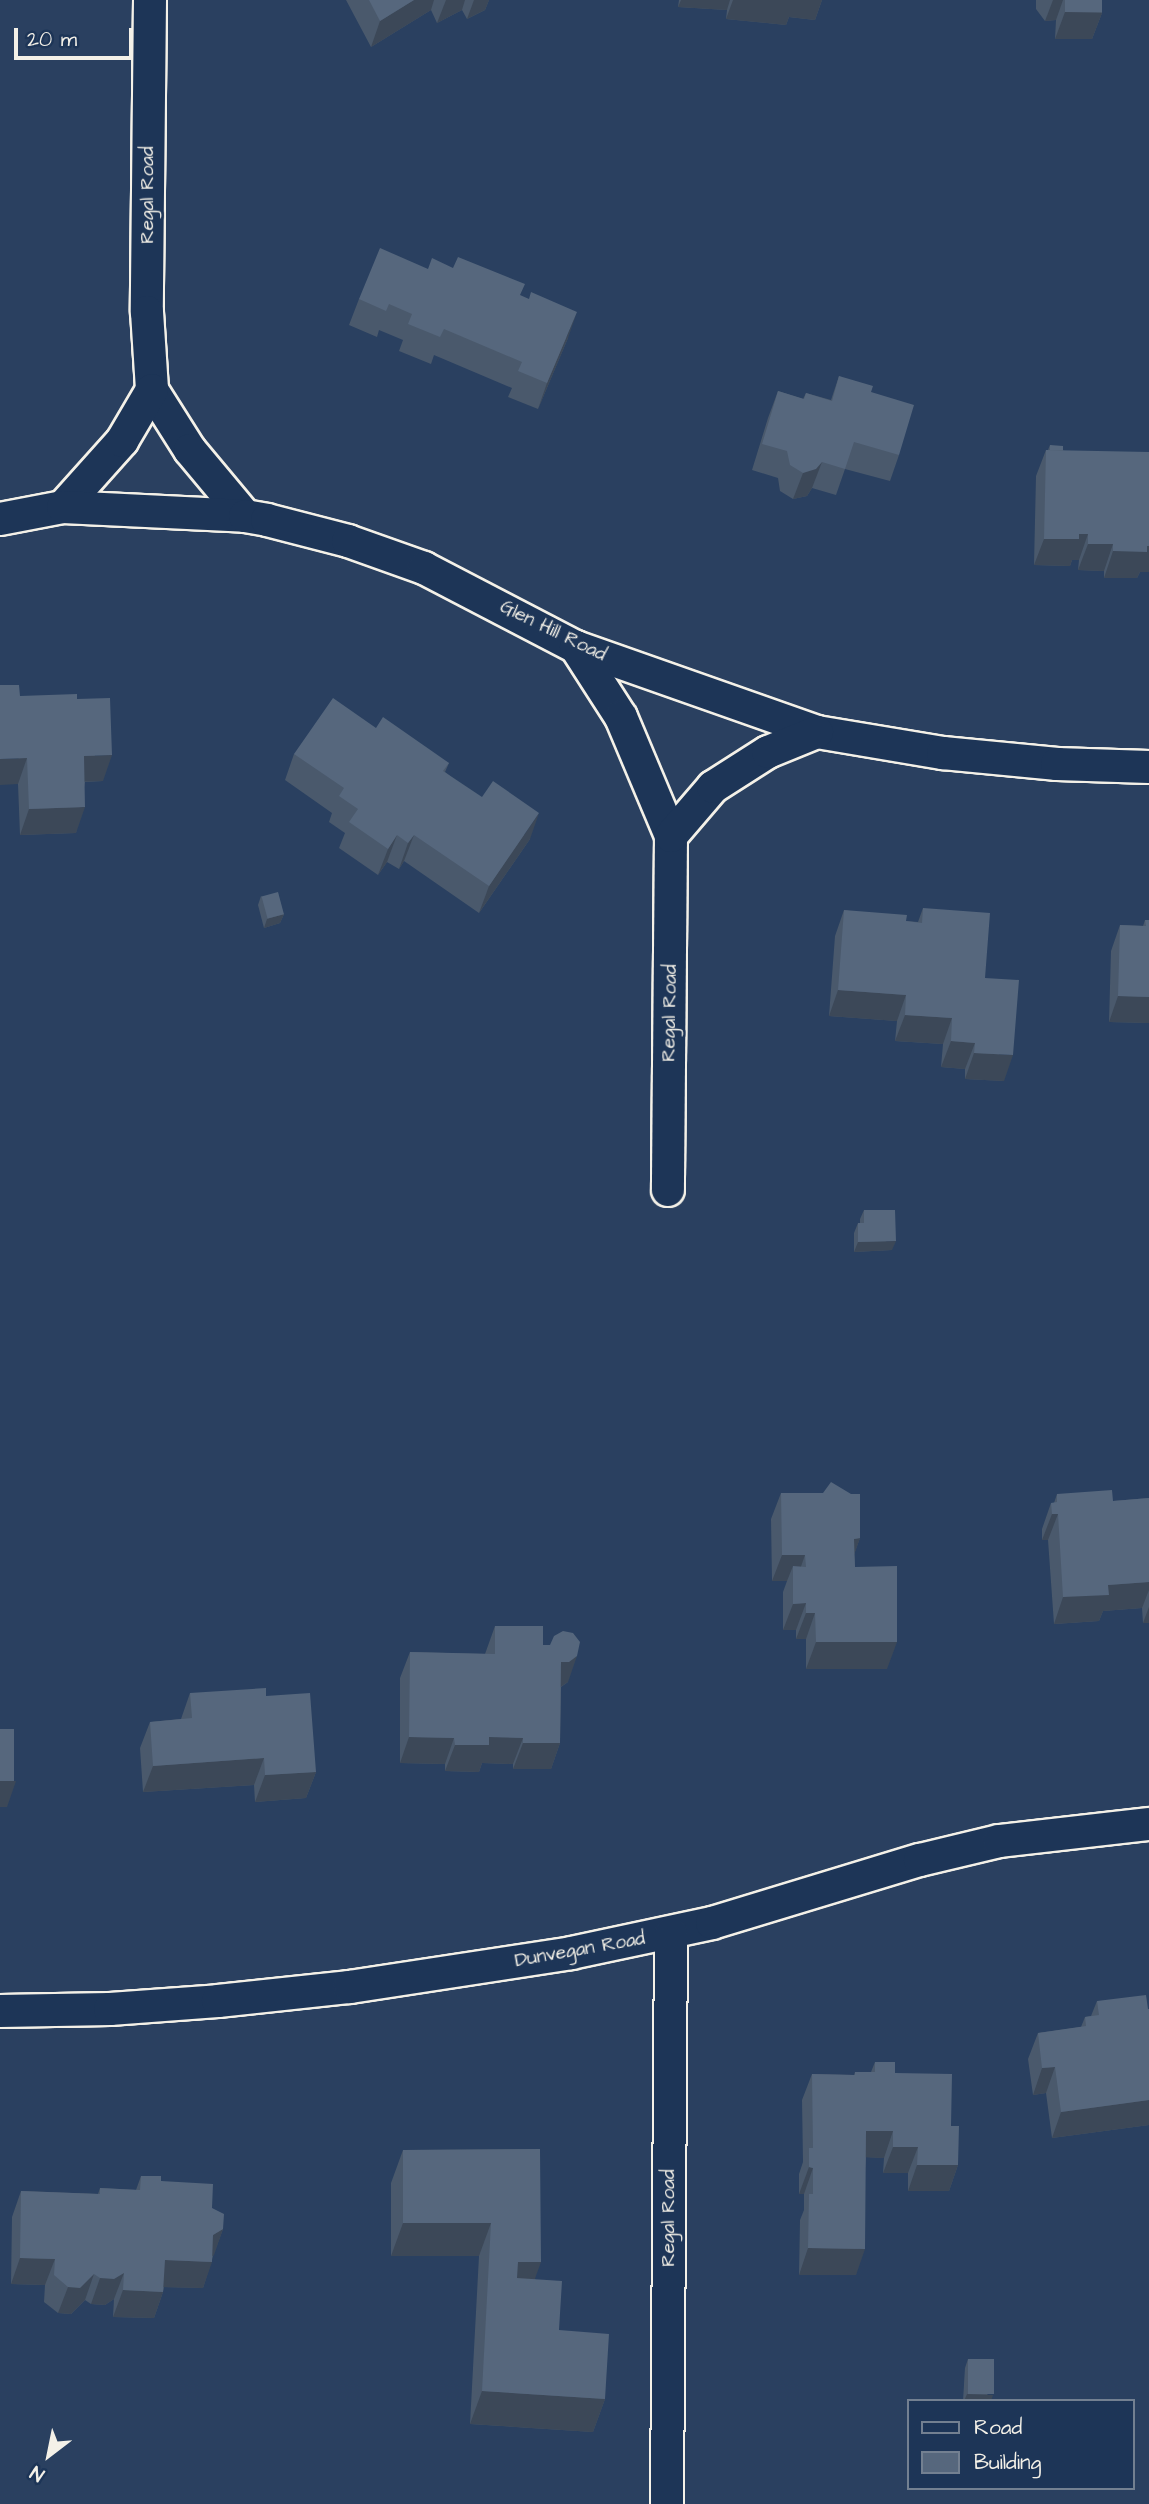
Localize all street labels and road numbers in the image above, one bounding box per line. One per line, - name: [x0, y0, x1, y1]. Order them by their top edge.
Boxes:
- street label: Regal Road: [137, 146, 159, 244]
- street label: Glen Hill Road: [496, 596, 610, 666]
- street label: Regal Road: [658, 964, 682, 1062]
- street label: Dunvegan Road: [513, 1927, 647, 1973]
- street label: Regal Road: [658, 2169, 680, 2267]

